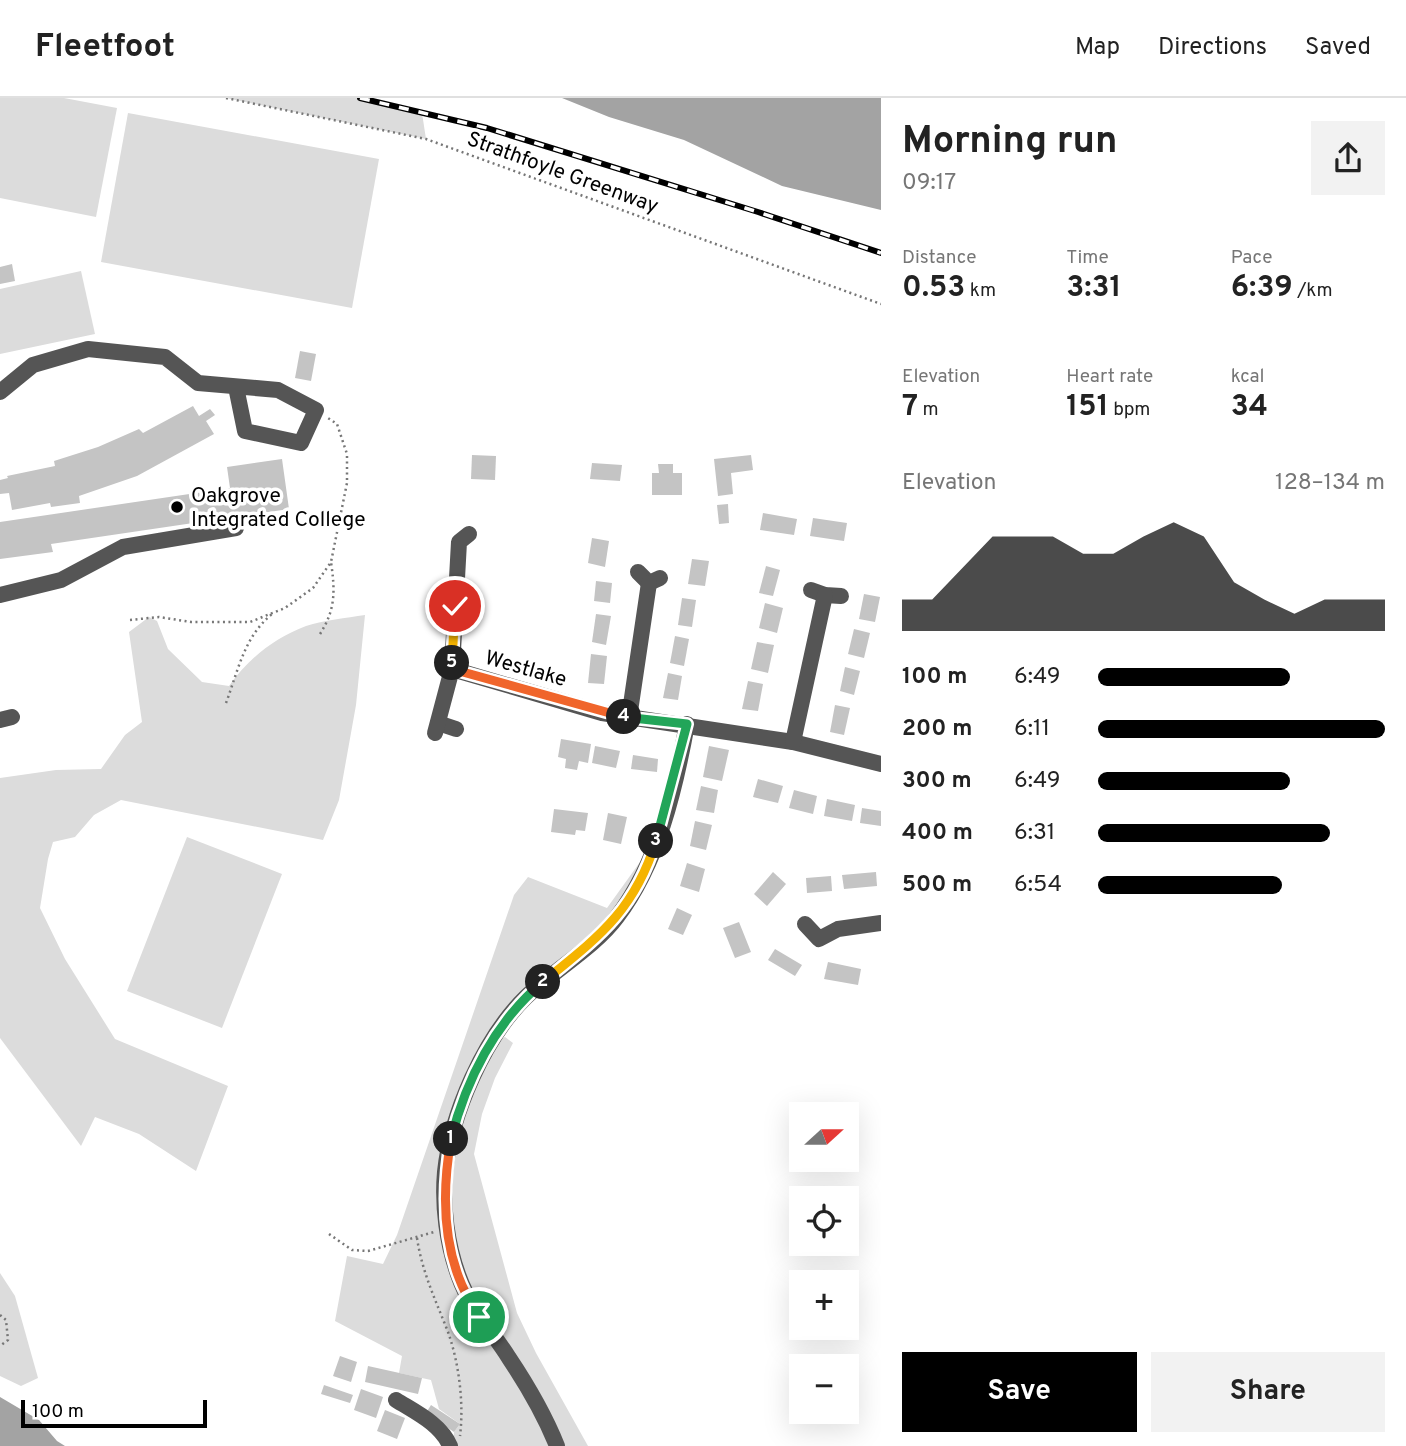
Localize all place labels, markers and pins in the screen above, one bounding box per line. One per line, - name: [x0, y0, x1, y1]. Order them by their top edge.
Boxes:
- place label: Oakgrove Integrated College: [191, 483, 366, 534]
- marker: Oakgrove Integrated College: [169, 499, 185, 515]
- pin: [425, 576, 485, 636]
- pin: 5: [434, 646, 470, 680]
- pin: 4: [606, 700, 642, 734]
- pin: 3: [638, 824, 674, 858]
- pin: 2: [526, 964, 560, 1000]
- pin: 1: [434, 1122, 468, 1156]
- pin: [449, 1287, 509, 1347]

